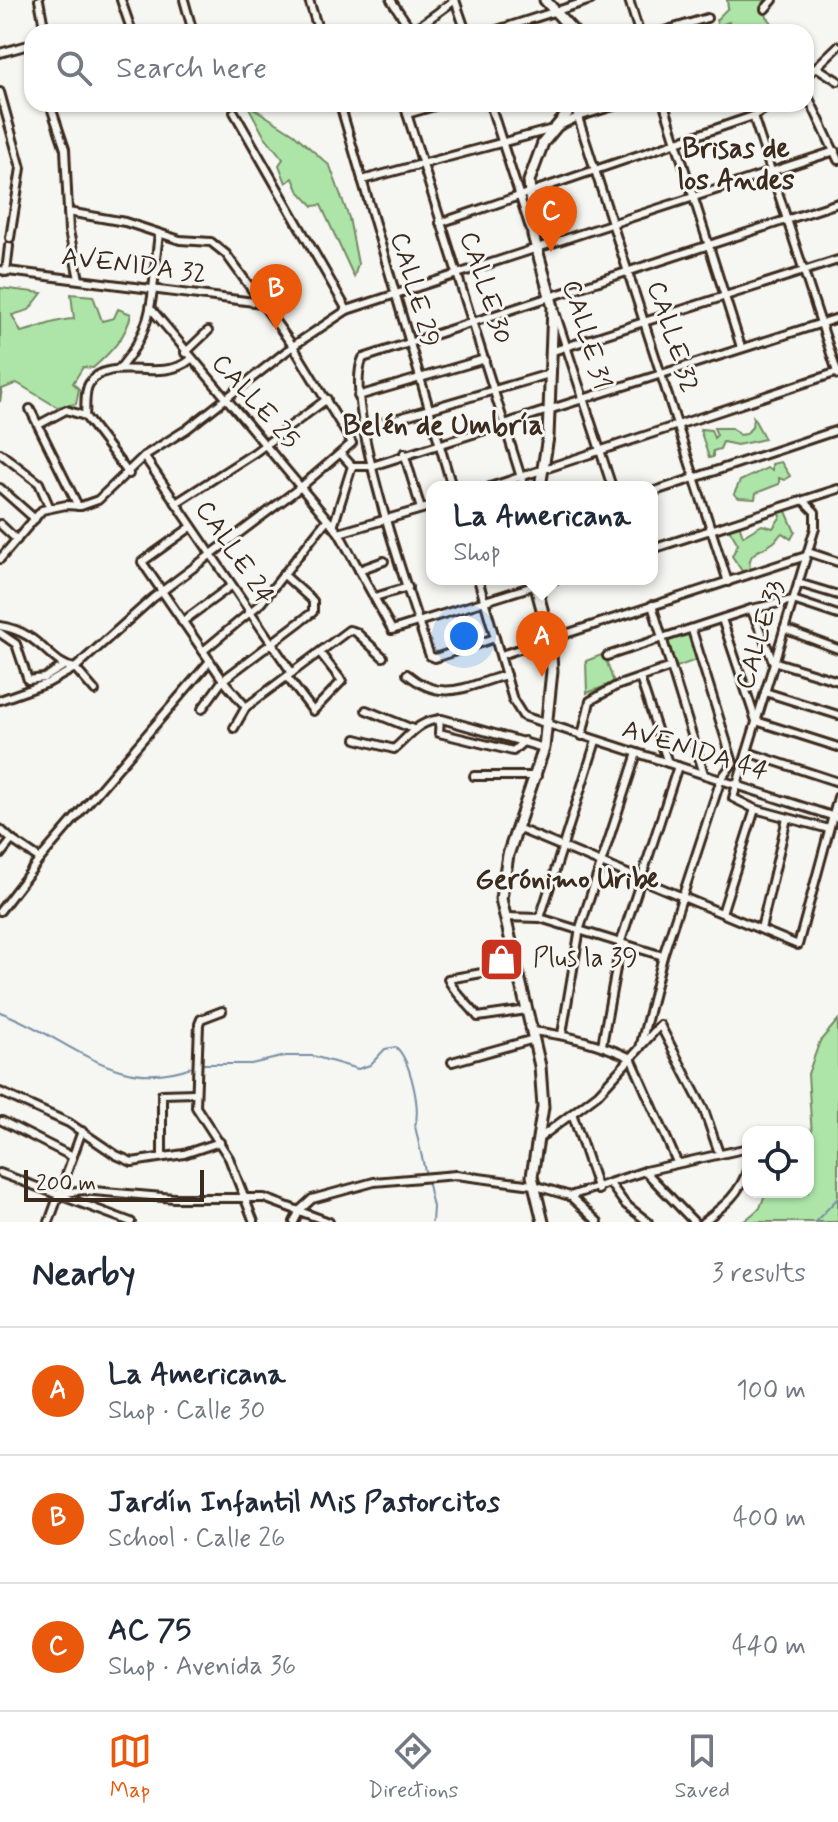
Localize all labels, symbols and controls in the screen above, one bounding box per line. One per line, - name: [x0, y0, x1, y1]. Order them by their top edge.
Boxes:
- search box: [24, 24, 814, 112]
- icon: search: [52, 46, 96, 90]
- text: Search here: [116, 49, 267, 88]
- district label: Brisas de los Andes: [677, 131, 795, 200]
- pin: C: [525, 186, 577, 252]
- street label: CALLE 30: [451, 227, 519, 349]
- street label: CALLE 29: [381, 228, 447, 352]
- street label: AVENIDA 32: [60, 240, 208, 292]
- pin: B: [250, 264, 302, 330]
- street label: CALLE 31: [553, 276, 619, 394]
- street label: CALLE 32: [638, 277, 706, 397]
- street label: CALLE 25: [203, 347, 307, 457]
- district label: Belén de Umbría: [343, 408, 543, 445]
- popup: [426, 481, 658, 585]
- street label: CALLE 24: [187, 494, 281, 612]
- text: La Americana: [453, 497, 631, 536]
- text: Shop: [453, 536, 501, 570]
- street label: CALLE 33: [728, 576, 794, 694]
- pin: A: [516, 611, 568, 677]
- your location: [444, 616, 484, 656]
- street label: AVENIDA 44: [618, 713, 772, 789]
- district label: Gerónimo Uribe: [475, 862, 659, 899]
- shop icon: Plus la 39: [478, 935, 526, 983]
- place label: Plus la 39: [533, 942, 638, 976]
- map controls: [742, 1126, 814, 1198]
- button: locate: [742, 1126, 814, 1198]
- scale bar: [24, 1166, 204, 1202]
- text: 200 m: [36, 1170, 96, 1198]
- text: Nearby: [32, 1252, 136, 1297]
- text: 3 results: [712, 1257, 806, 1291]
- text: La Americana: [108, 1355, 286, 1394]
- text: A: [49, 1374, 67, 1408]
- text: 100 m: [736, 1374, 806, 1408]
- text: Shop · Calle 30: [108, 1394, 265, 1428]
- text: Jardín Infantil Mis Pastorcitos: [108, 1483, 500, 1522]
- text: B: [50, 1502, 66, 1536]
- text: 400 m: [733, 1502, 806, 1536]
- text: School · Calle 26: [108, 1522, 285, 1556]
- text: AC 75: [108, 1611, 191, 1650]
- text: C: [49, 1630, 67, 1664]
- text: 440 m: [732, 1630, 806, 1664]
- text: Shop · Avenida 36: [108, 1650, 296, 1684]
- tab: Map: [108, 1729, 152, 1805]
- tab: Directions: [368, 1729, 458, 1805]
- tab: Saved: [674, 1729, 730, 1805]

